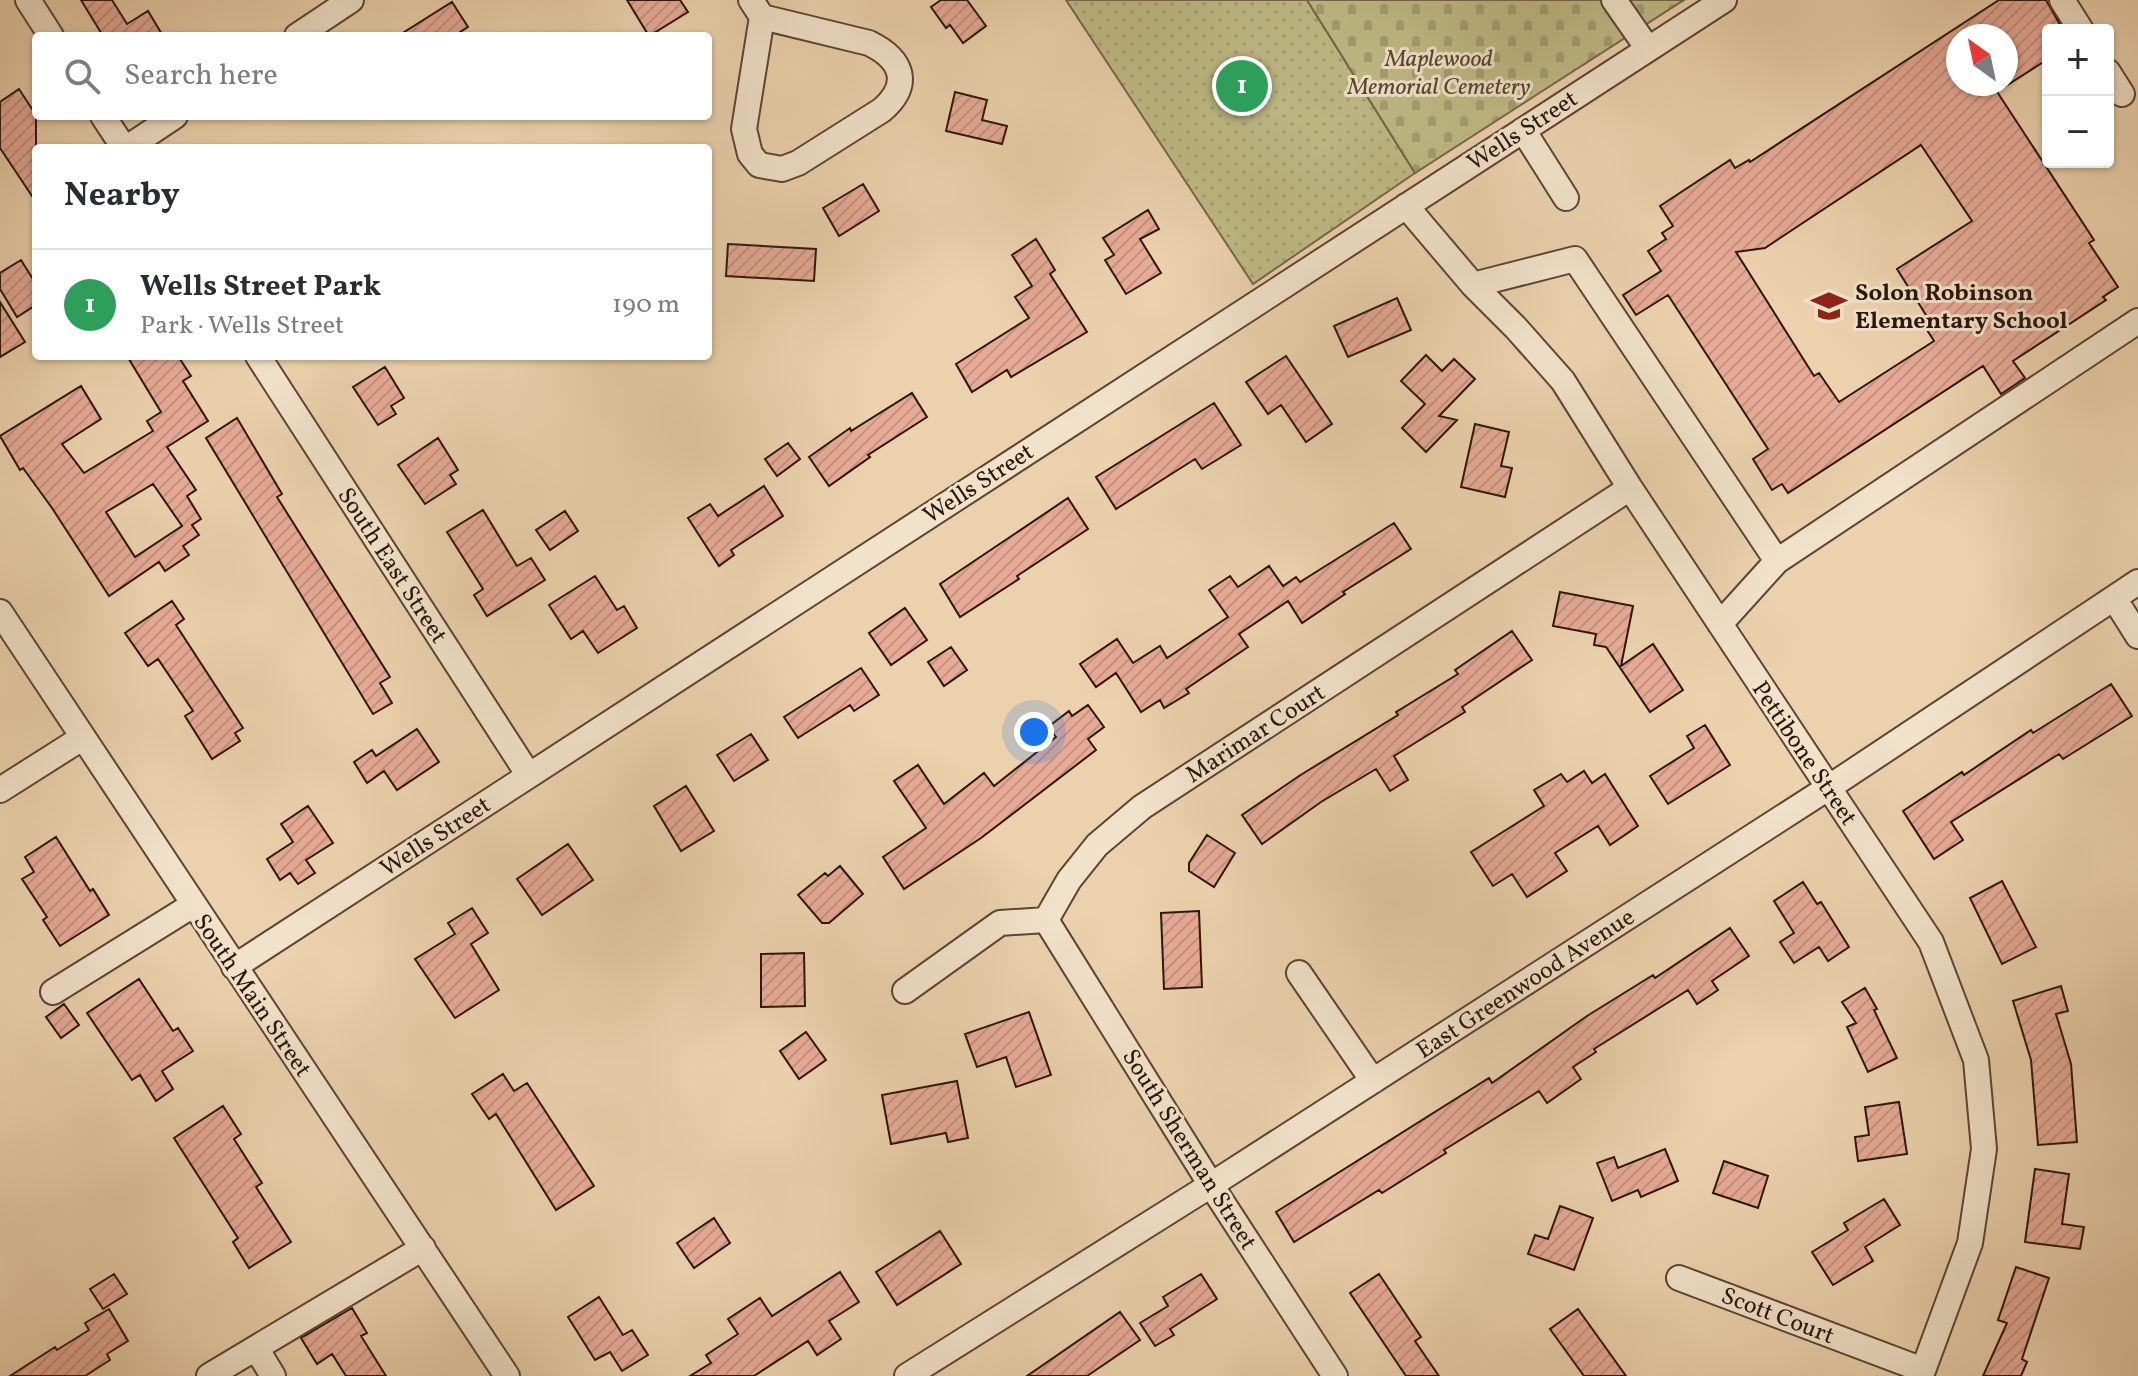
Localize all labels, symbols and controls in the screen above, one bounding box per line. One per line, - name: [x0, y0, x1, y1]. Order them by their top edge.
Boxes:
- north arrow: [1946, 24, 2018, 96]
- map controls: [2042, 24, 2114, 168]
- button: +: [2042, 24, 2114, 96]
- search box: [32, 32, 712, 120]
- park label: Maplewood Memorial Cemetery: [1346, 43, 1531, 105]
- icon: search: [60, 54, 104, 98]
- text: Search here: [124, 55, 278, 97]
- pin: 1: [1216, 56, 1268, 116]
- street label: Wells Street: [1461, 83, 1585, 180]
- button: −: [2042, 96, 2114, 168]
- text: Nearby: [64, 173, 180, 220]
- text: Wells Street Park: [140, 266, 381, 308]
- place label: Solon Robinson Elementary School: [1855, 277, 2068, 339]
- text: 1: [85, 287, 95, 323]
- text: 190 m: [612, 287, 680, 323]
- school or university icon: Solon Robinson Elementary School: [1810, 287, 1848, 325]
- text: Park · Wells Street: [140, 308, 344, 344]
- street label: Wells Street: [917, 436, 1041, 533]
- street label: South East Street: [328, 481, 455, 651]
- street label: Pettibone Street: [1742, 675, 1864, 833]
- street label: Marimar Court: [1180, 677, 1332, 793]
- your location: [1014, 712, 1054, 752]
- street label: Wells Street: [374, 789, 498, 886]
- street label: East Greenwood Avenue: [1410, 901, 1642, 1068]
- street label: South Main Street: [184, 908, 319, 1085]
- street label: South Sherman Street: [1113, 1043, 1264, 1257]
- street label: Scott Court: [1716, 1280, 1839, 1354]

